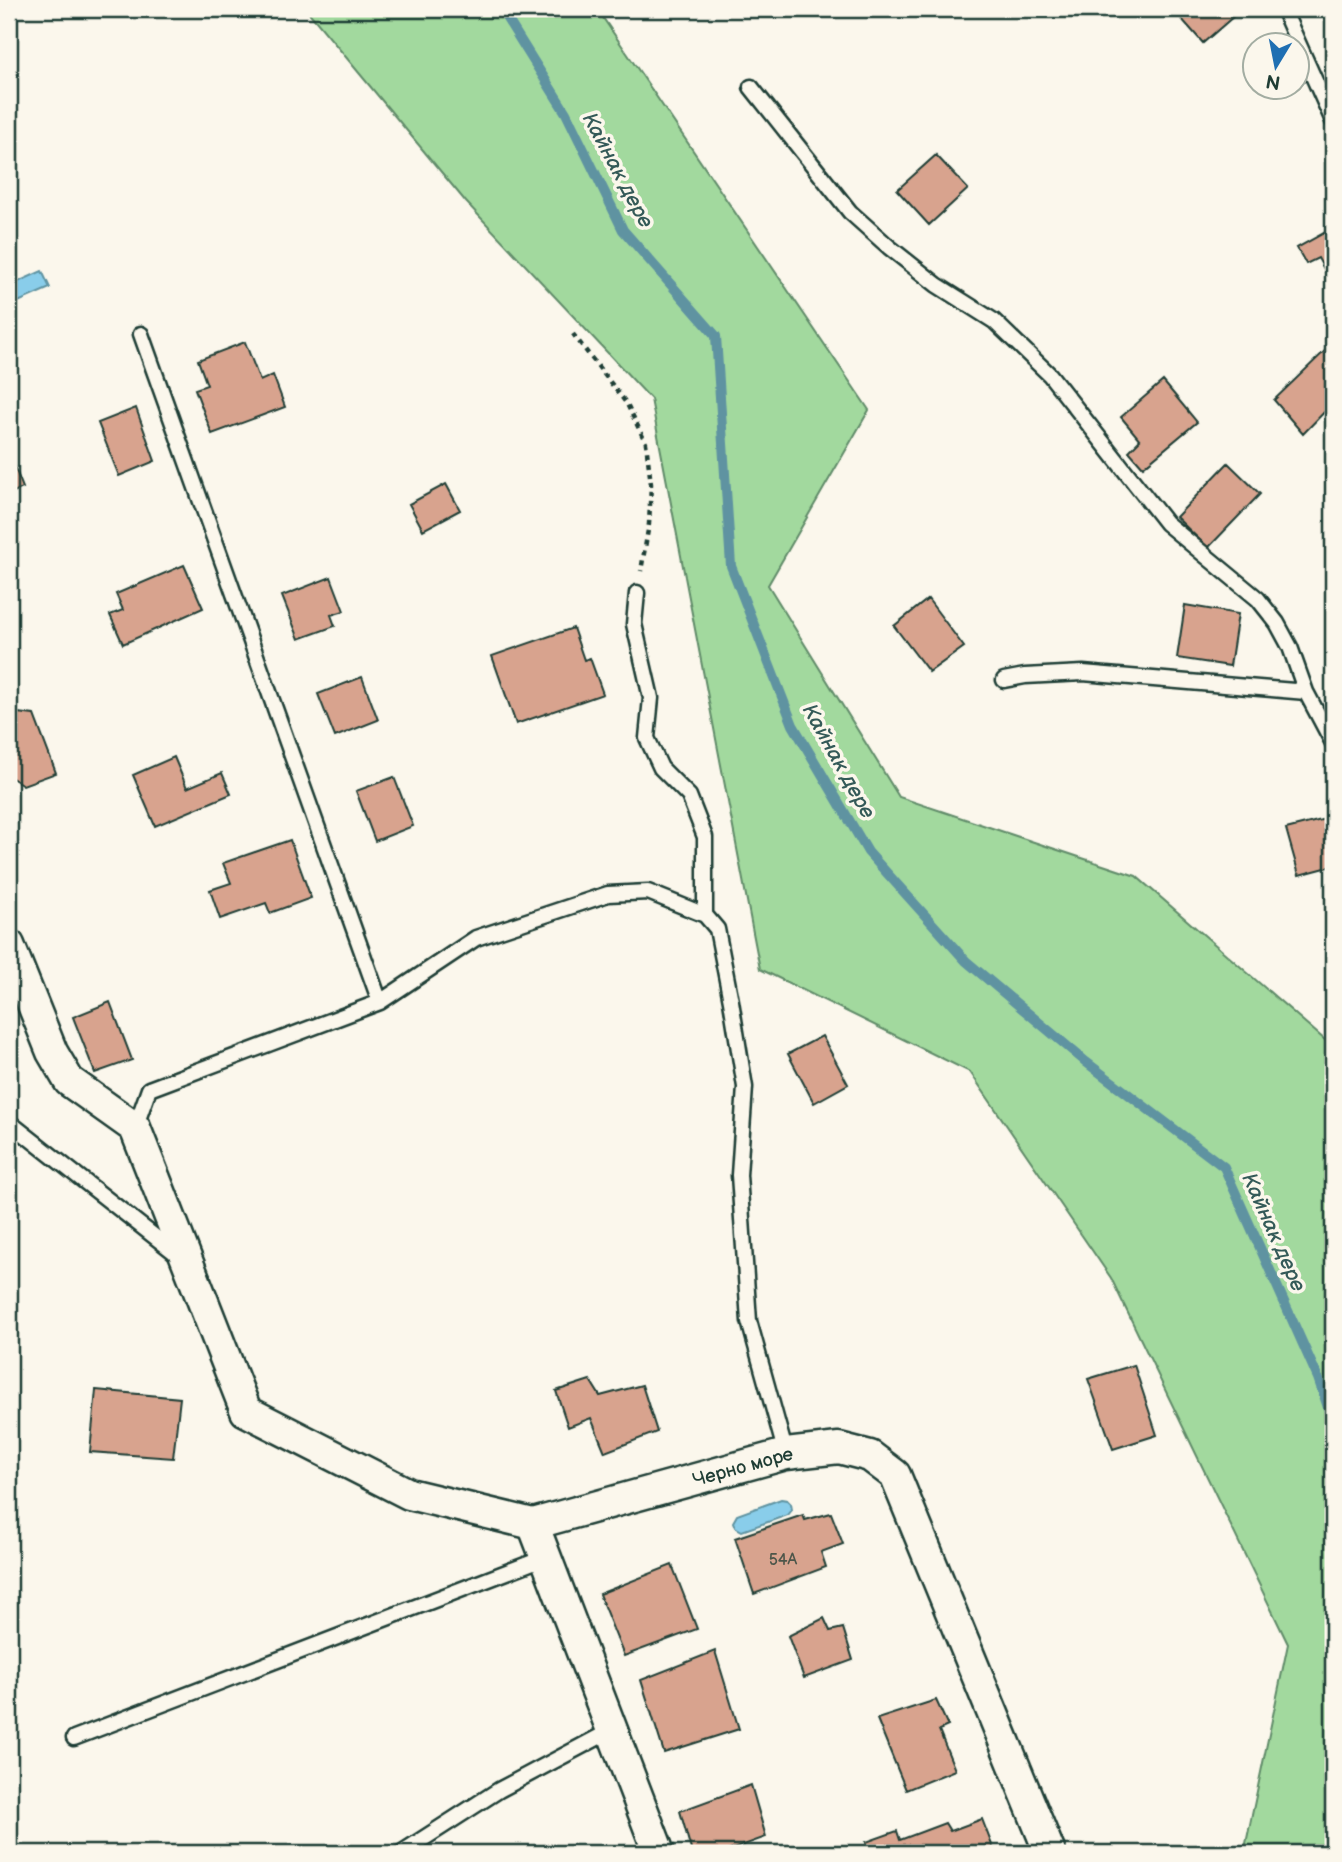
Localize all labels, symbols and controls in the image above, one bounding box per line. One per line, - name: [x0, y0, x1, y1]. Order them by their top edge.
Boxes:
- north arrow: [1240, 32, 1310, 102]
- text: N: [1264, 69, 1282, 94]
- water label: Кайнак дере: [577, 108, 659, 233]
- water label: Кайнак дере: [797, 700, 880, 823]
- water label: Кайнак дере: [1236, 1169, 1311, 1296]
- street label: Черно море: [690, 1443, 795, 1492]
- house number: 54А: [769, 1551, 798, 1570]

